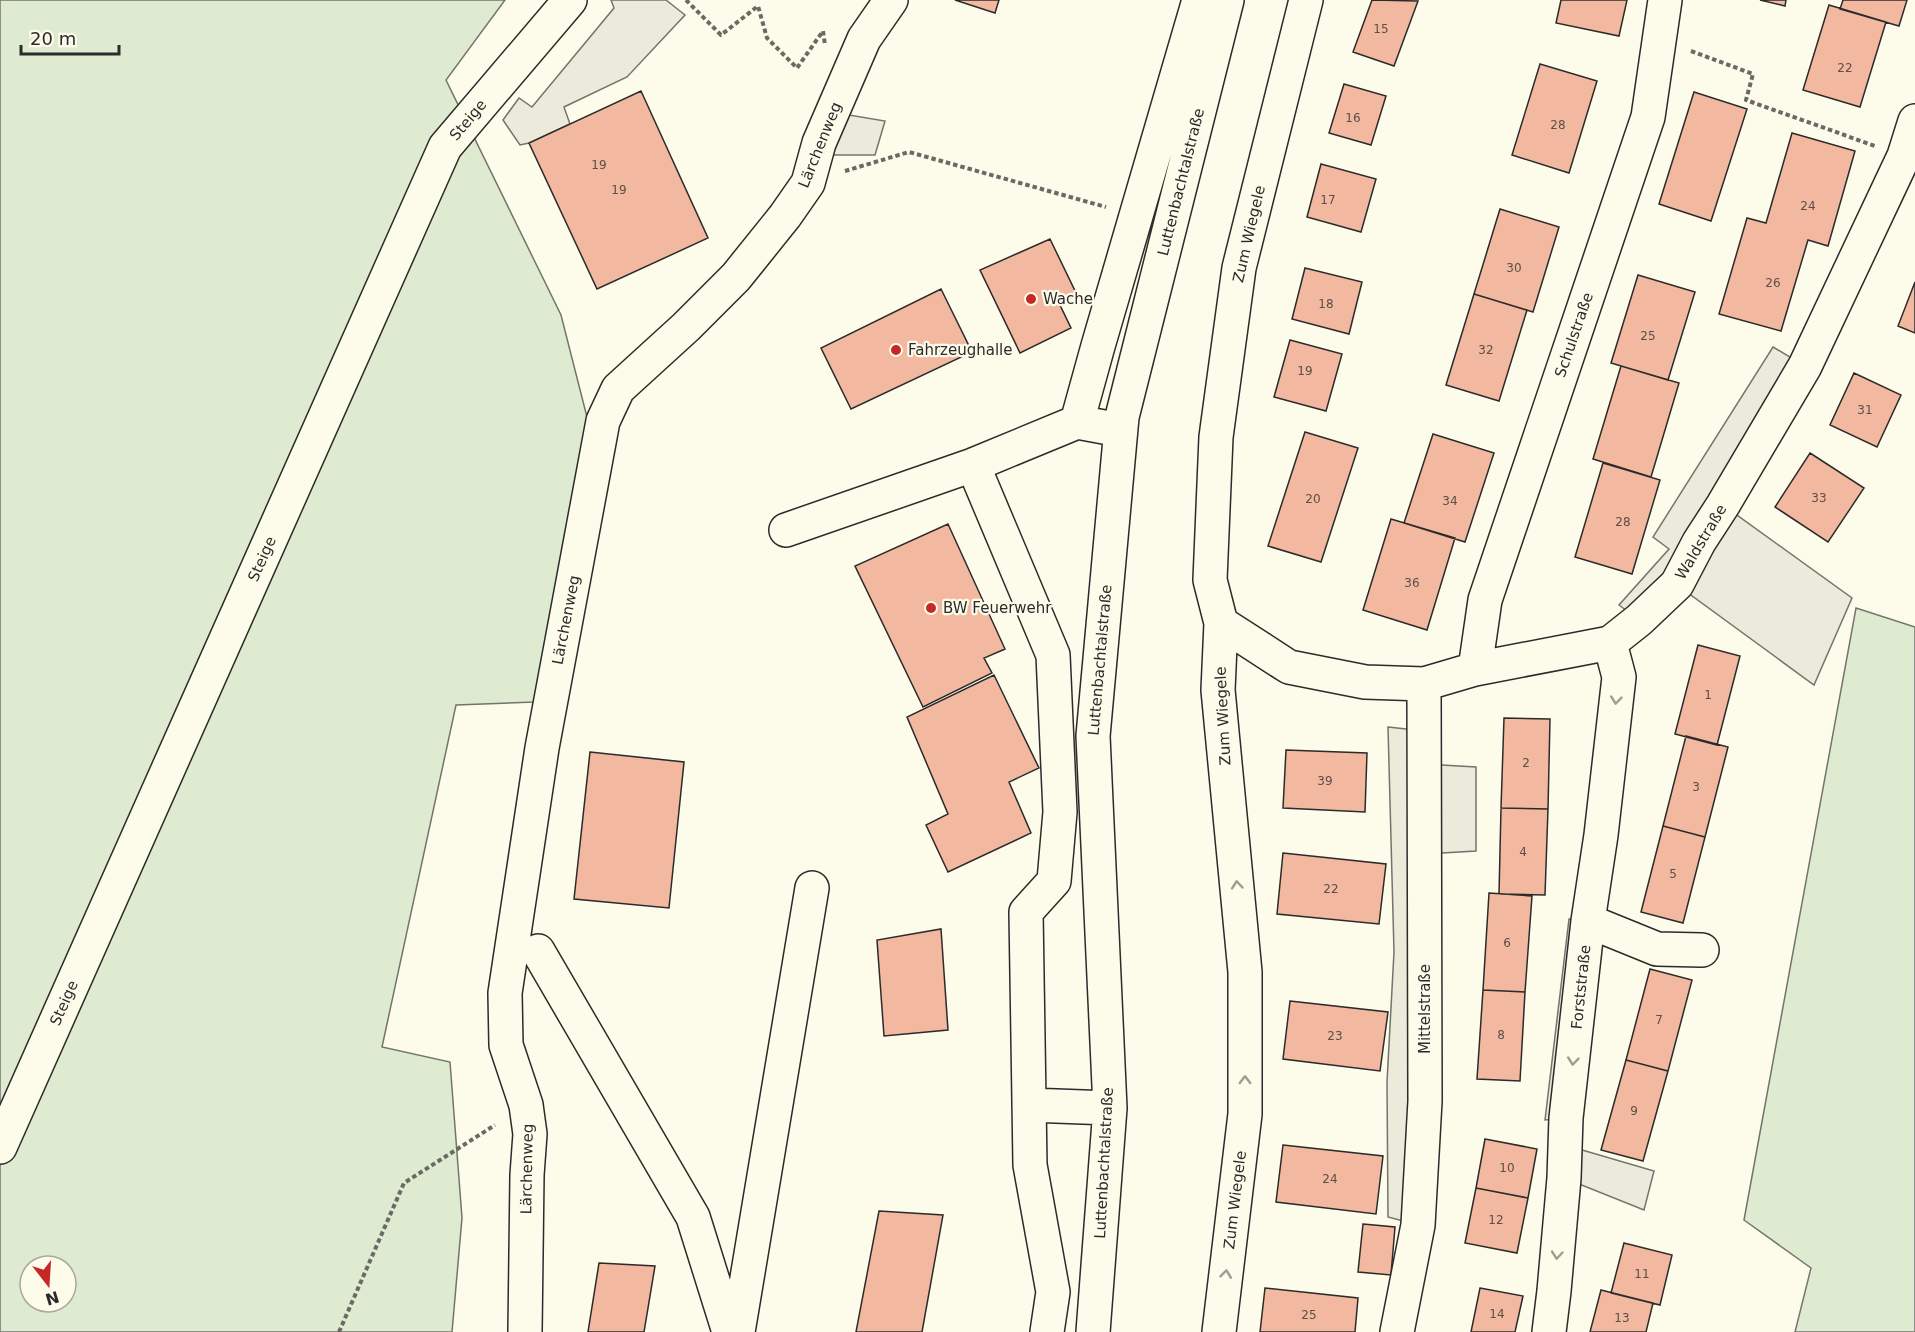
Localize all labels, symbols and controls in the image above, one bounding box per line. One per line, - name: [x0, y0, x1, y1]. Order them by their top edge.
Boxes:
- scale bar: [21, 18, 118, 56]
- house number: 15: [1373, 22, 1389, 36]
- text: 20 m: [30, 28, 76, 49]
- house number: 22: [1837, 61, 1853, 75]
- street label: Steige: [446, 96, 490, 144]
- street label: Lärchenweg: [795, 99, 845, 191]
- street label: Luttenbachtalstraße: [1154, 106, 1208, 258]
- house number: 16: [1345, 111, 1361, 125]
- house number: 28: [1550, 118, 1566, 132]
- house number: 19: [591, 158, 607, 172]
- house number: 19: [611, 183, 627, 197]
- street label: Zum Wiegele: [1229, 184, 1269, 284]
- house number: 17: [1320, 193, 1336, 207]
- house number: 24: [1800, 199, 1816, 213]
- house number: 30: [1506, 261, 1522, 275]
- house number: 26: [1765, 276, 1781, 290]
- place label: Wache: [1043, 290, 1093, 308]
- street label: Schulstraße: [1551, 290, 1597, 380]
- marker: Wache: [1024, 292, 1038, 306]
- house number: 18: [1318, 297, 1334, 311]
- house number: 25: [1640, 329, 1656, 343]
- place label: Fahrzeughalle: [908, 341, 1013, 359]
- marker: Fahrzeughalle: [889, 343, 903, 357]
- house number: 32: [1478, 343, 1494, 357]
- house number: 19: [1297, 364, 1313, 378]
- house number: 31: [1857, 403, 1873, 417]
- house number: 33: [1811, 491, 1827, 505]
- house number: 20: [1305, 492, 1321, 506]
- house number: 34: [1442, 494, 1458, 508]
- street label: Waldstraße: [1672, 501, 1730, 583]
- house number: 28: [1615, 515, 1631, 529]
- street label: Steige: [244, 534, 280, 584]
- street label: Lärchenweg: [548, 574, 584, 666]
- house number: 36: [1404, 576, 1420, 590]
- street label: Luttenbachtalstraße: [1084, 584, 1116, 736]
- place label: BW Feuerwehr: [943, 599, 1052, 617]
- marker: BW Feuerwehr: [924, 601, 938, 615]
- street label: Zum Wiegele: [1211, 666, 1235, 766]
- house number: 1: [1704, 688, 1712, 702]
- one-way arrow: [1611, 696, 1623, 705]
- house number: 2: [1522, 756, 1530, 770]
- house number: 39: [1317, 774, 1333, 788]
- house number: 3: [1692, 780, 1700, 794]
- house number: 4: [1519, 845, 1527, 859]
- house number: 5: [1669, 867, 1677, 881]
- one-way arrow: [1231, 881, 1244, 890]
- house number: 22: [1323, 882, 1339, 896]
- house number: 6: [1503, 936, 1511, 950]
- street label: Forststraße: [1568, 944, 1594, 1030]
- street label: Mittelstraße: [1416, 964, 1434, 1054]
- street label: Steige: [46, 978, 82, 1028]
- house number: 7: [1655, 1013, 1663, 1027]
- house number: 8: [1497, 1028, 1505, 1042]
- house number: 23: [1327, 1029, 1343, 1043]
- one-way arrow: [1567, 1056, 1580, 1065]
- one-way arrow: [1239, 1076, 1251, 1085]
- street label: Luttenbachtalstraße: [1091, 1087, 1117, 1239]
- house number: 9: [1630, 1104, 1638, 1118]
- street label: Lärchenweg: [517, 1123, 537, 1215]
- street label: Zum Wiegele: [1220, 1150, 1250, 1250]
- house number: 10: [1499, 1161, 1515, 1175]
- house number: 24: [1322, 1172, 1338, 1186]
- house number: 12: [1488, 1213, 1504, 1227]
- one-way arrow: [1551, 1251, 1564, 1260]
- north arrow: [18, 1254, 78, 1314]
- house number: 11: [1634, 1267, 1650, 1281]
- one-way arrow: [1219, 1269, 1232, 1278]
- text: N: [43, 1287, 61, 1309]
- house number: 14: [1489, 1307, 1505, 1321]
- house number: 25: [1301, 1308, 1317, 1322]
- house number: 13: [1614, 1311, 1630, 1325]

